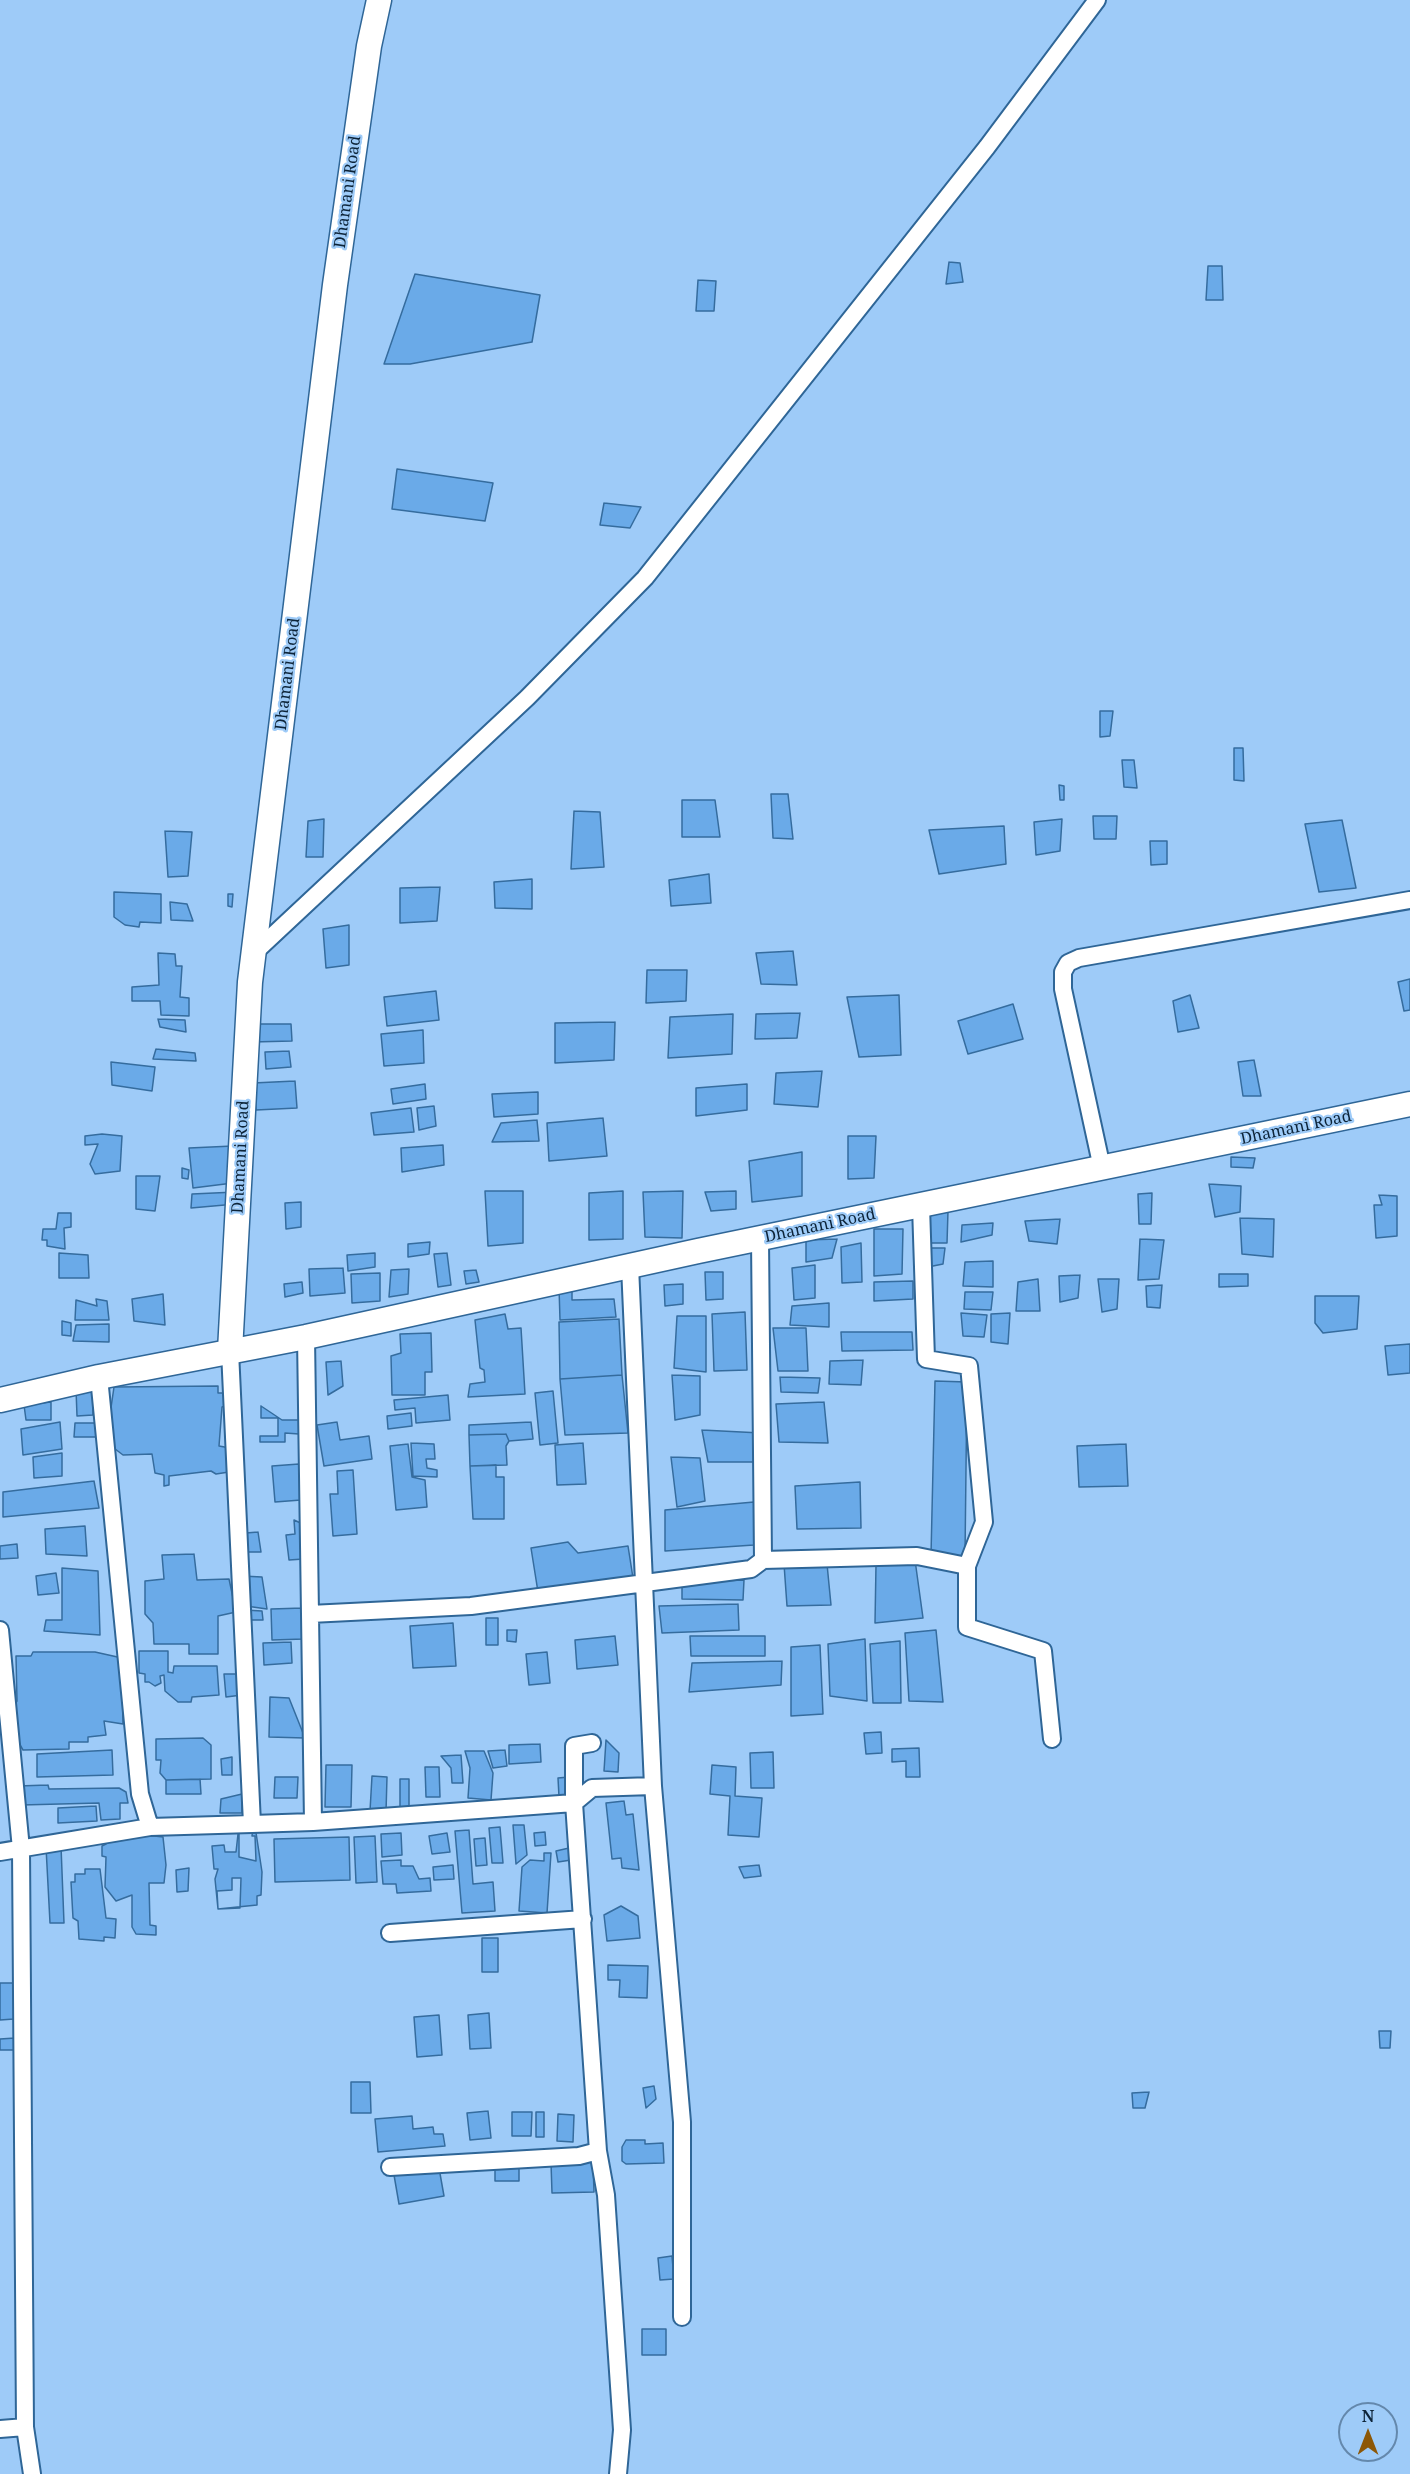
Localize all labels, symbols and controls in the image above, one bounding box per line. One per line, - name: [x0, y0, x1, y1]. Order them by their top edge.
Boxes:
- street label: Dhamani Road: [331, 135, 365, 249]
- street label: Dhamani Road: [272, 617, 304, 731]
- street label: Dhamani Road: [228, 1100, 254, 1214]
- street label: Dhamani Road: [1239, 1107, 1353, 1149]
- street label: Dhamani Road: [763, 1205, 877, 1247]
- north arrow: [1338, 2402, 1398, 2462]
- text: N: [1362, 2405, 1374, 2427]

